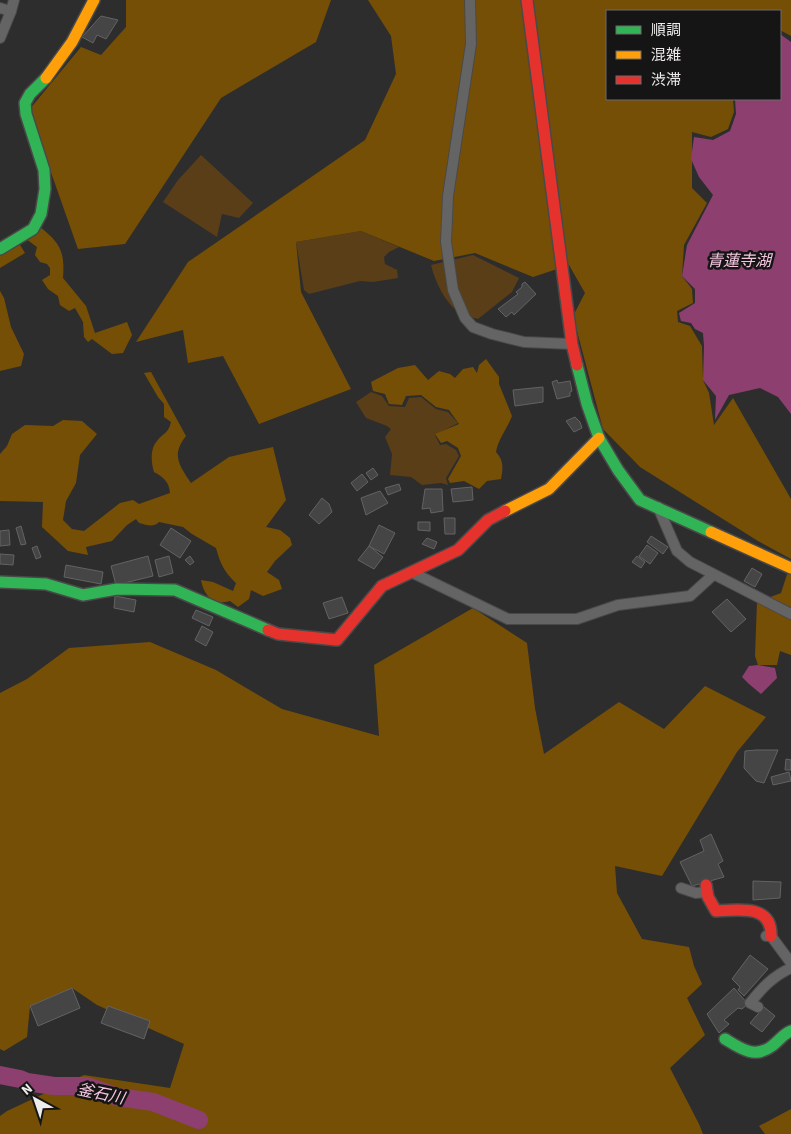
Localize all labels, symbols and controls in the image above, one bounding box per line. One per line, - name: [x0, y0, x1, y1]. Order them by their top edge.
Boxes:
- legend: [606, 10, 781, 100]
- text: 順調: [651, 20, 681, 41]
- text: 混雑: [651, 45, 681, 66]
- text: 渋滞: [651, 70, 681, 91]
- water label: 青蓮寺湖: [707, 250, 774, 272]
- north arrow: [10, 1074, 60, 1124]
- water label: 釜石川: [75, 1078, 129, 1110]
- text: N: [17, 1079, 37, 1100]

